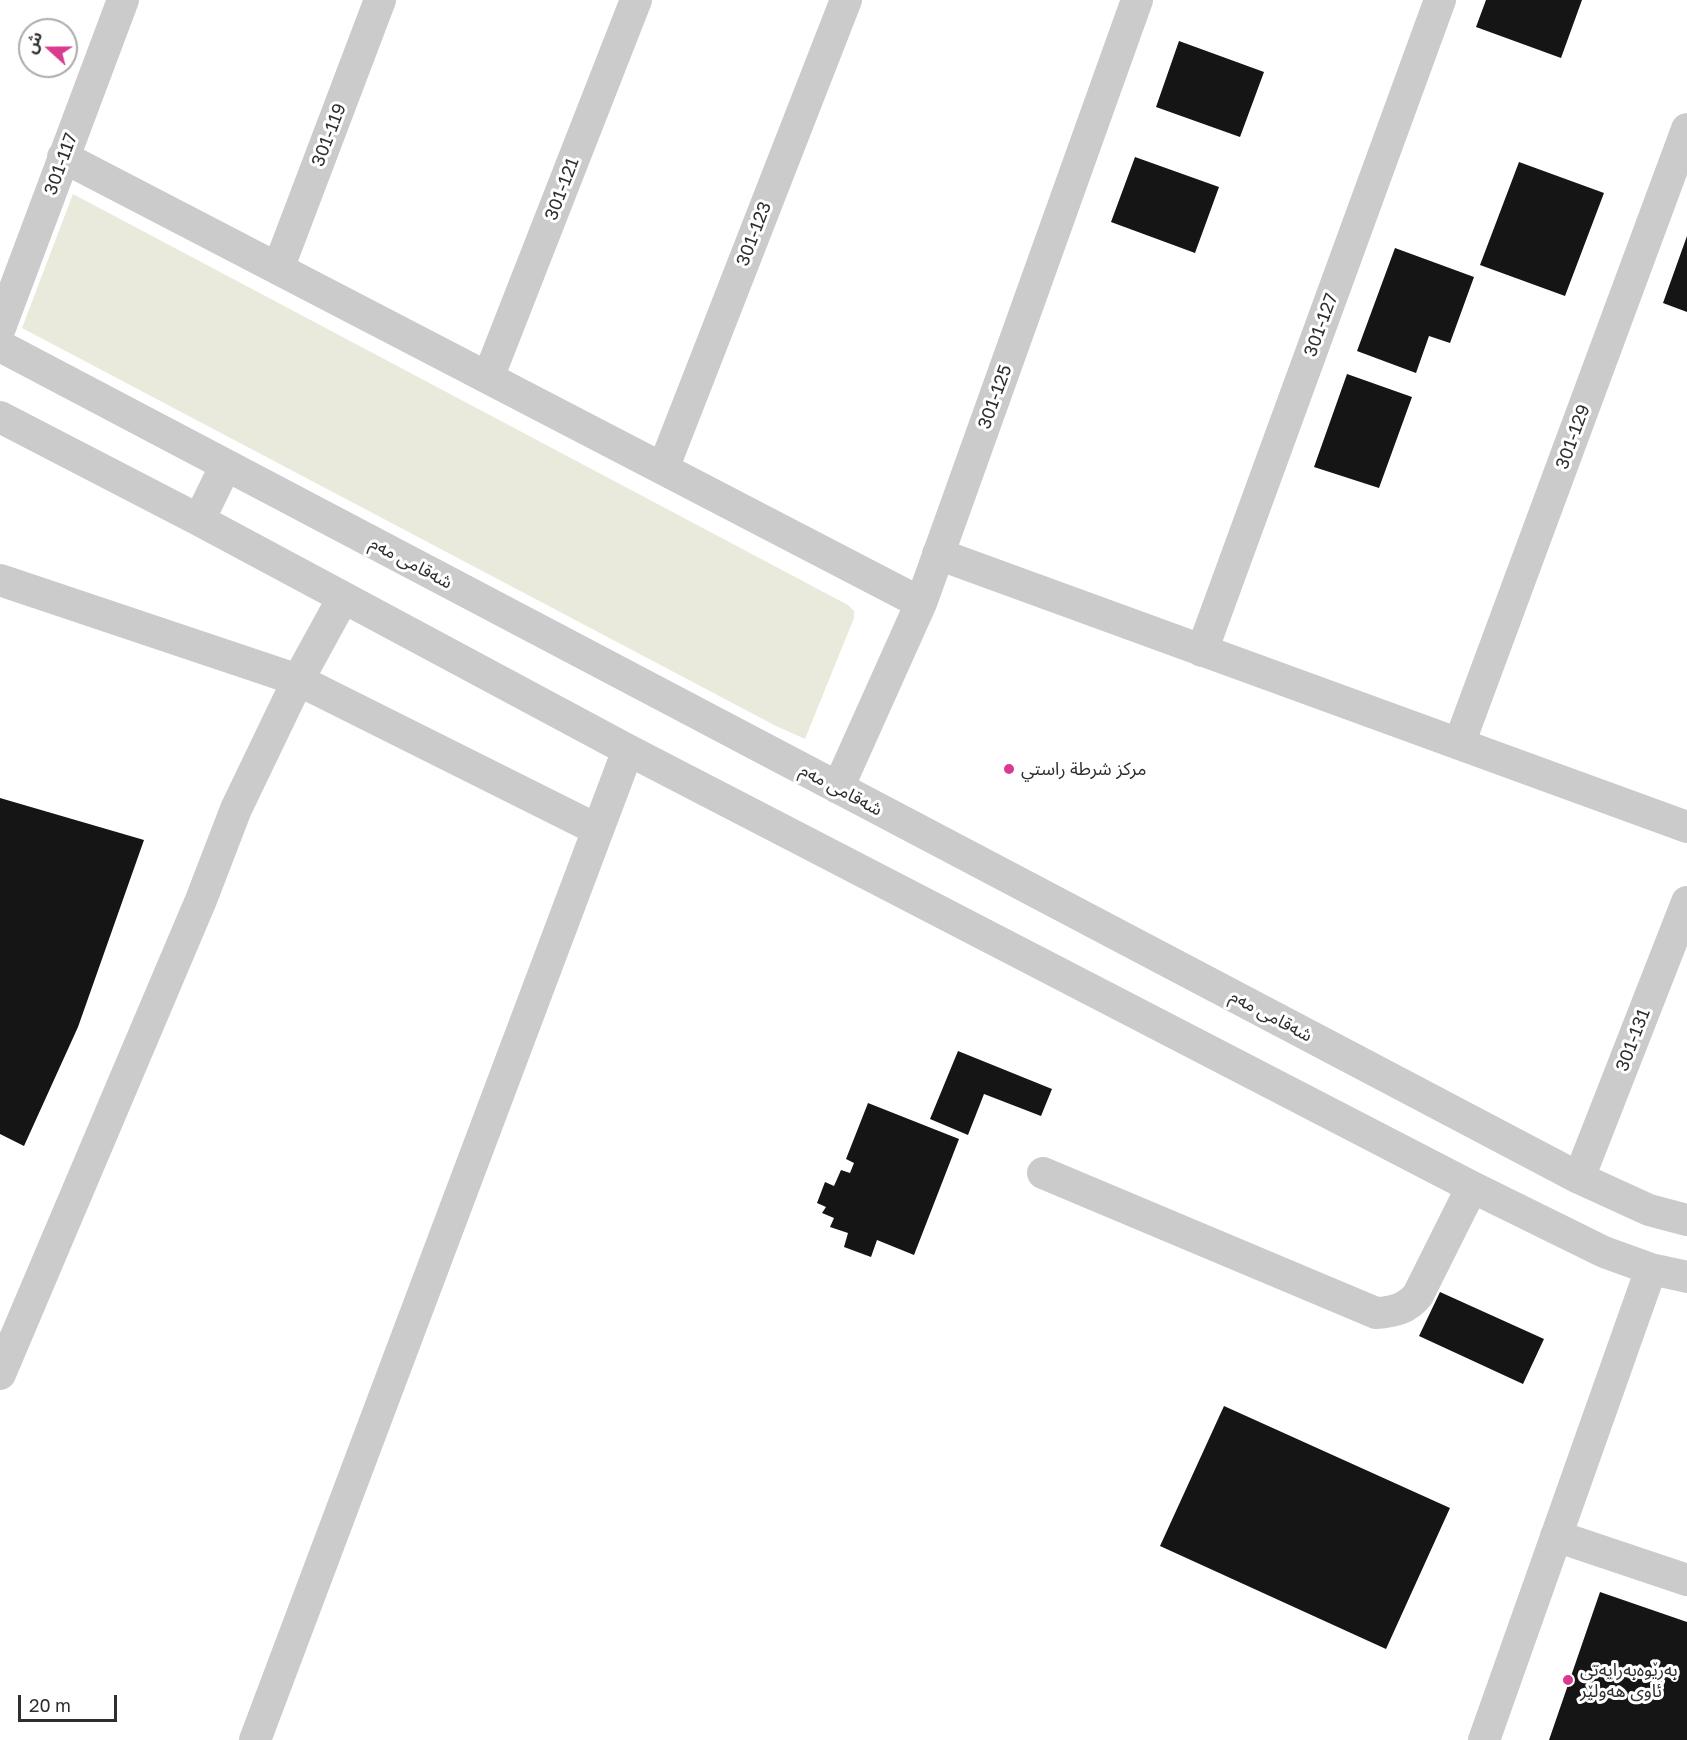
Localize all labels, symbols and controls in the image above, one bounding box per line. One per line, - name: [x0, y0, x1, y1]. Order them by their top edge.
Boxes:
- north arrow: [18, 18, 78, 78]
- text: ش: [20, 28, 46, 56]
- street label: 301-119: [307, 101, 351, 169]
- street label: 301-117: [40, 130, 82, 198]
- street label: 301-121: [540, 155, 584, 223]
- street label: 301-123: [732, 199, 776, 269]
- street label: 301-127: [1300, 290, 1342, 360]
- street label: 301-125: [973, 362, 1017, 432]
- street label: 301-129: [1551, 402, 1595, 472]
- street label: شەقامی مەم: [366, 532, 456, 594]
- place label: مركز شرطة راستي: [1021, 758, 1147, 780]
- street label: شەقامی مەم: [796, 759, 886, 821]
- marker: مركز شرطة راستي: [1002, 762, 1016, 776]
- street label: شەقامی مەم: [1226, 985, 1316, 1047]
- street label: 301-131: [1611, 1006, 1655, 1074]
- place label: بەڕێوەبەرایەتی ئاوی هەولێر: [1580, 1659, 1678, 1702]
- marker: بەڕێوەبەرایەتی ئاوی هەولێر: [1561, 1673, 1575, 1687]
- scale bar: [21, 1683, 120, 1721]
- text: 20 m: [29, 1694, 71, 1716]

